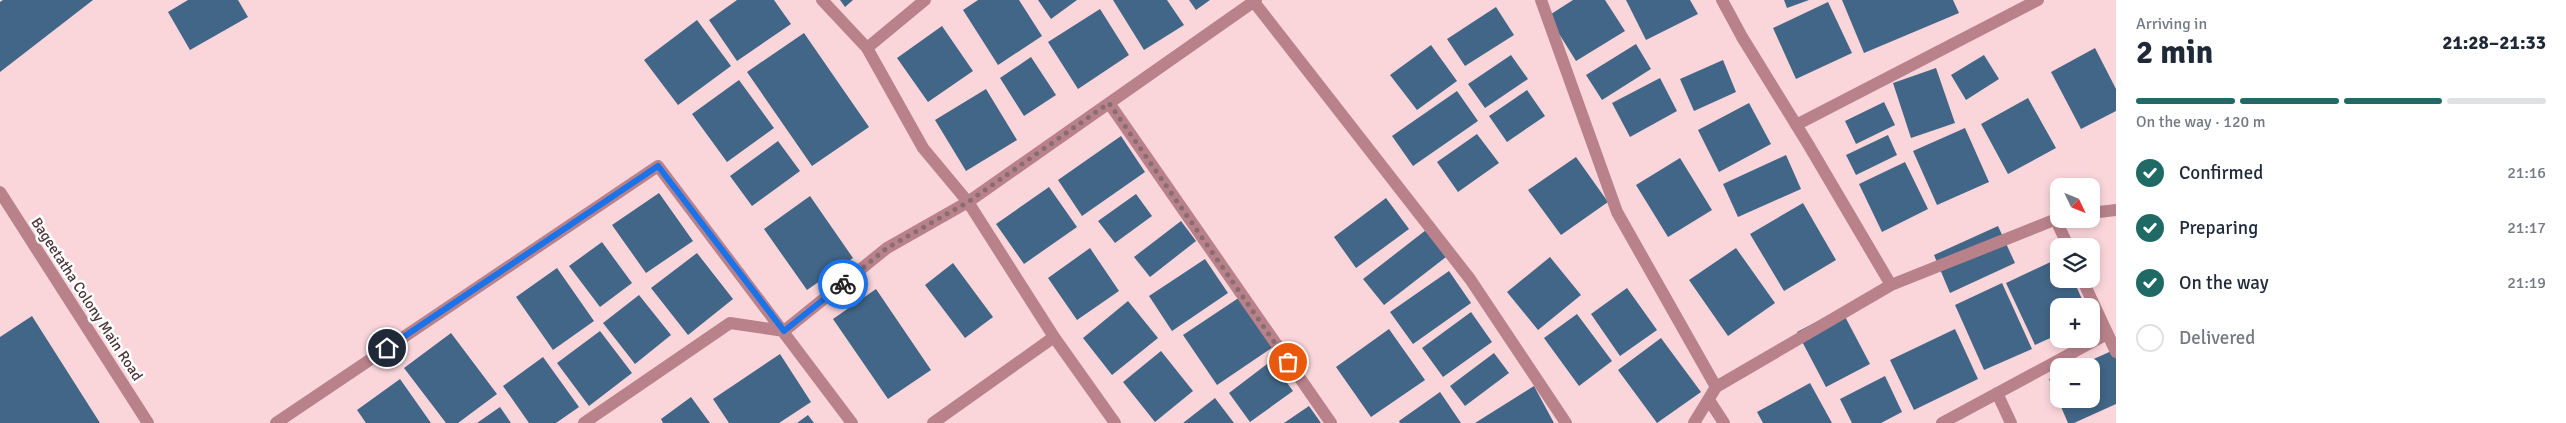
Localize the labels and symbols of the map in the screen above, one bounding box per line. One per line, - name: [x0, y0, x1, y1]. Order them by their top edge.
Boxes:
- north arrow: [2050, 178, 2100, 228]
- street label: Bageetatha Colony Main Road: [27, 214, 147, 384]
- courier: [818, 259, 868, 309]
- pin: [366, 327, 408, 369]
- pin: [1267, 341, 1309, 383]

